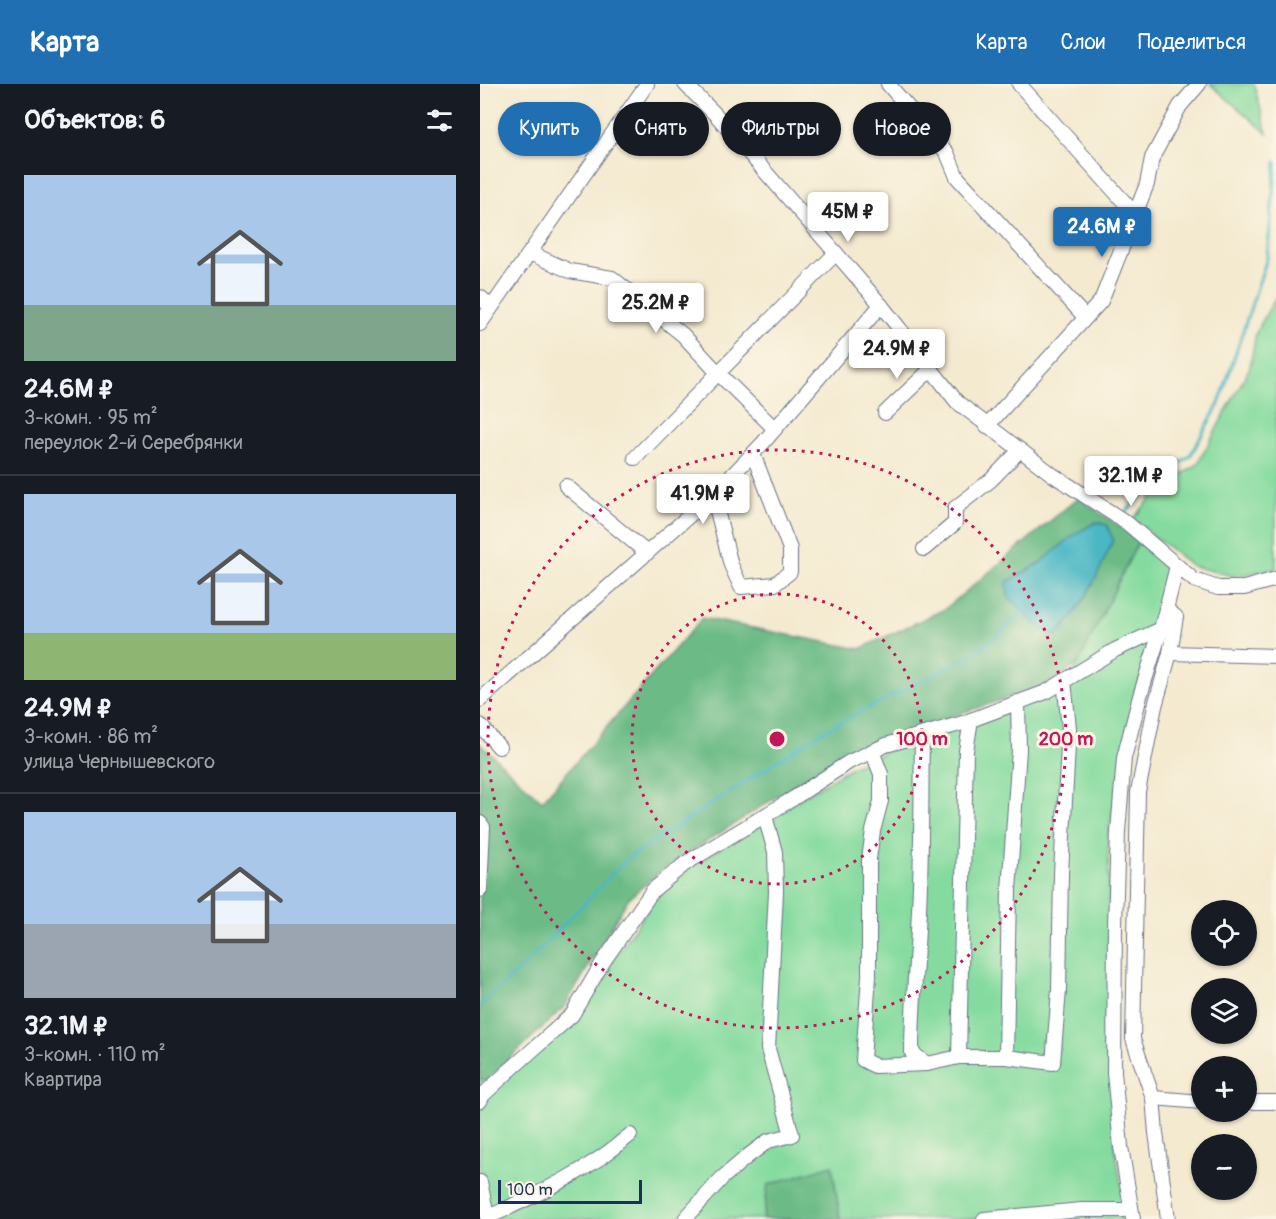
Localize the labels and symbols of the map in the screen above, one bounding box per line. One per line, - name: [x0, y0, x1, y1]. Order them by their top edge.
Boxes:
- pin: 45M ₽: [806, 192, 890, 243]
- pin: 24.6M ₽: [1047, 207, 1157, 258]
- pin: 25.2M ₽: [601, 283, 711, 334]
- pin: 24.9M ₽: [842, 329, 952, 380]
- pin: 32.1M ₽: [1076, 456, 1186, 507]
- pin: 41.9M ₽: [648, 474, 758, 525]
- text: 100 m: [896, 728, 948, 751]
- text: 200 m: [1039, 728, 1093, 751]
- centre of rings: [767, 729, 787, 749]
- scale bar: [498, 1177, 642, 1204]

